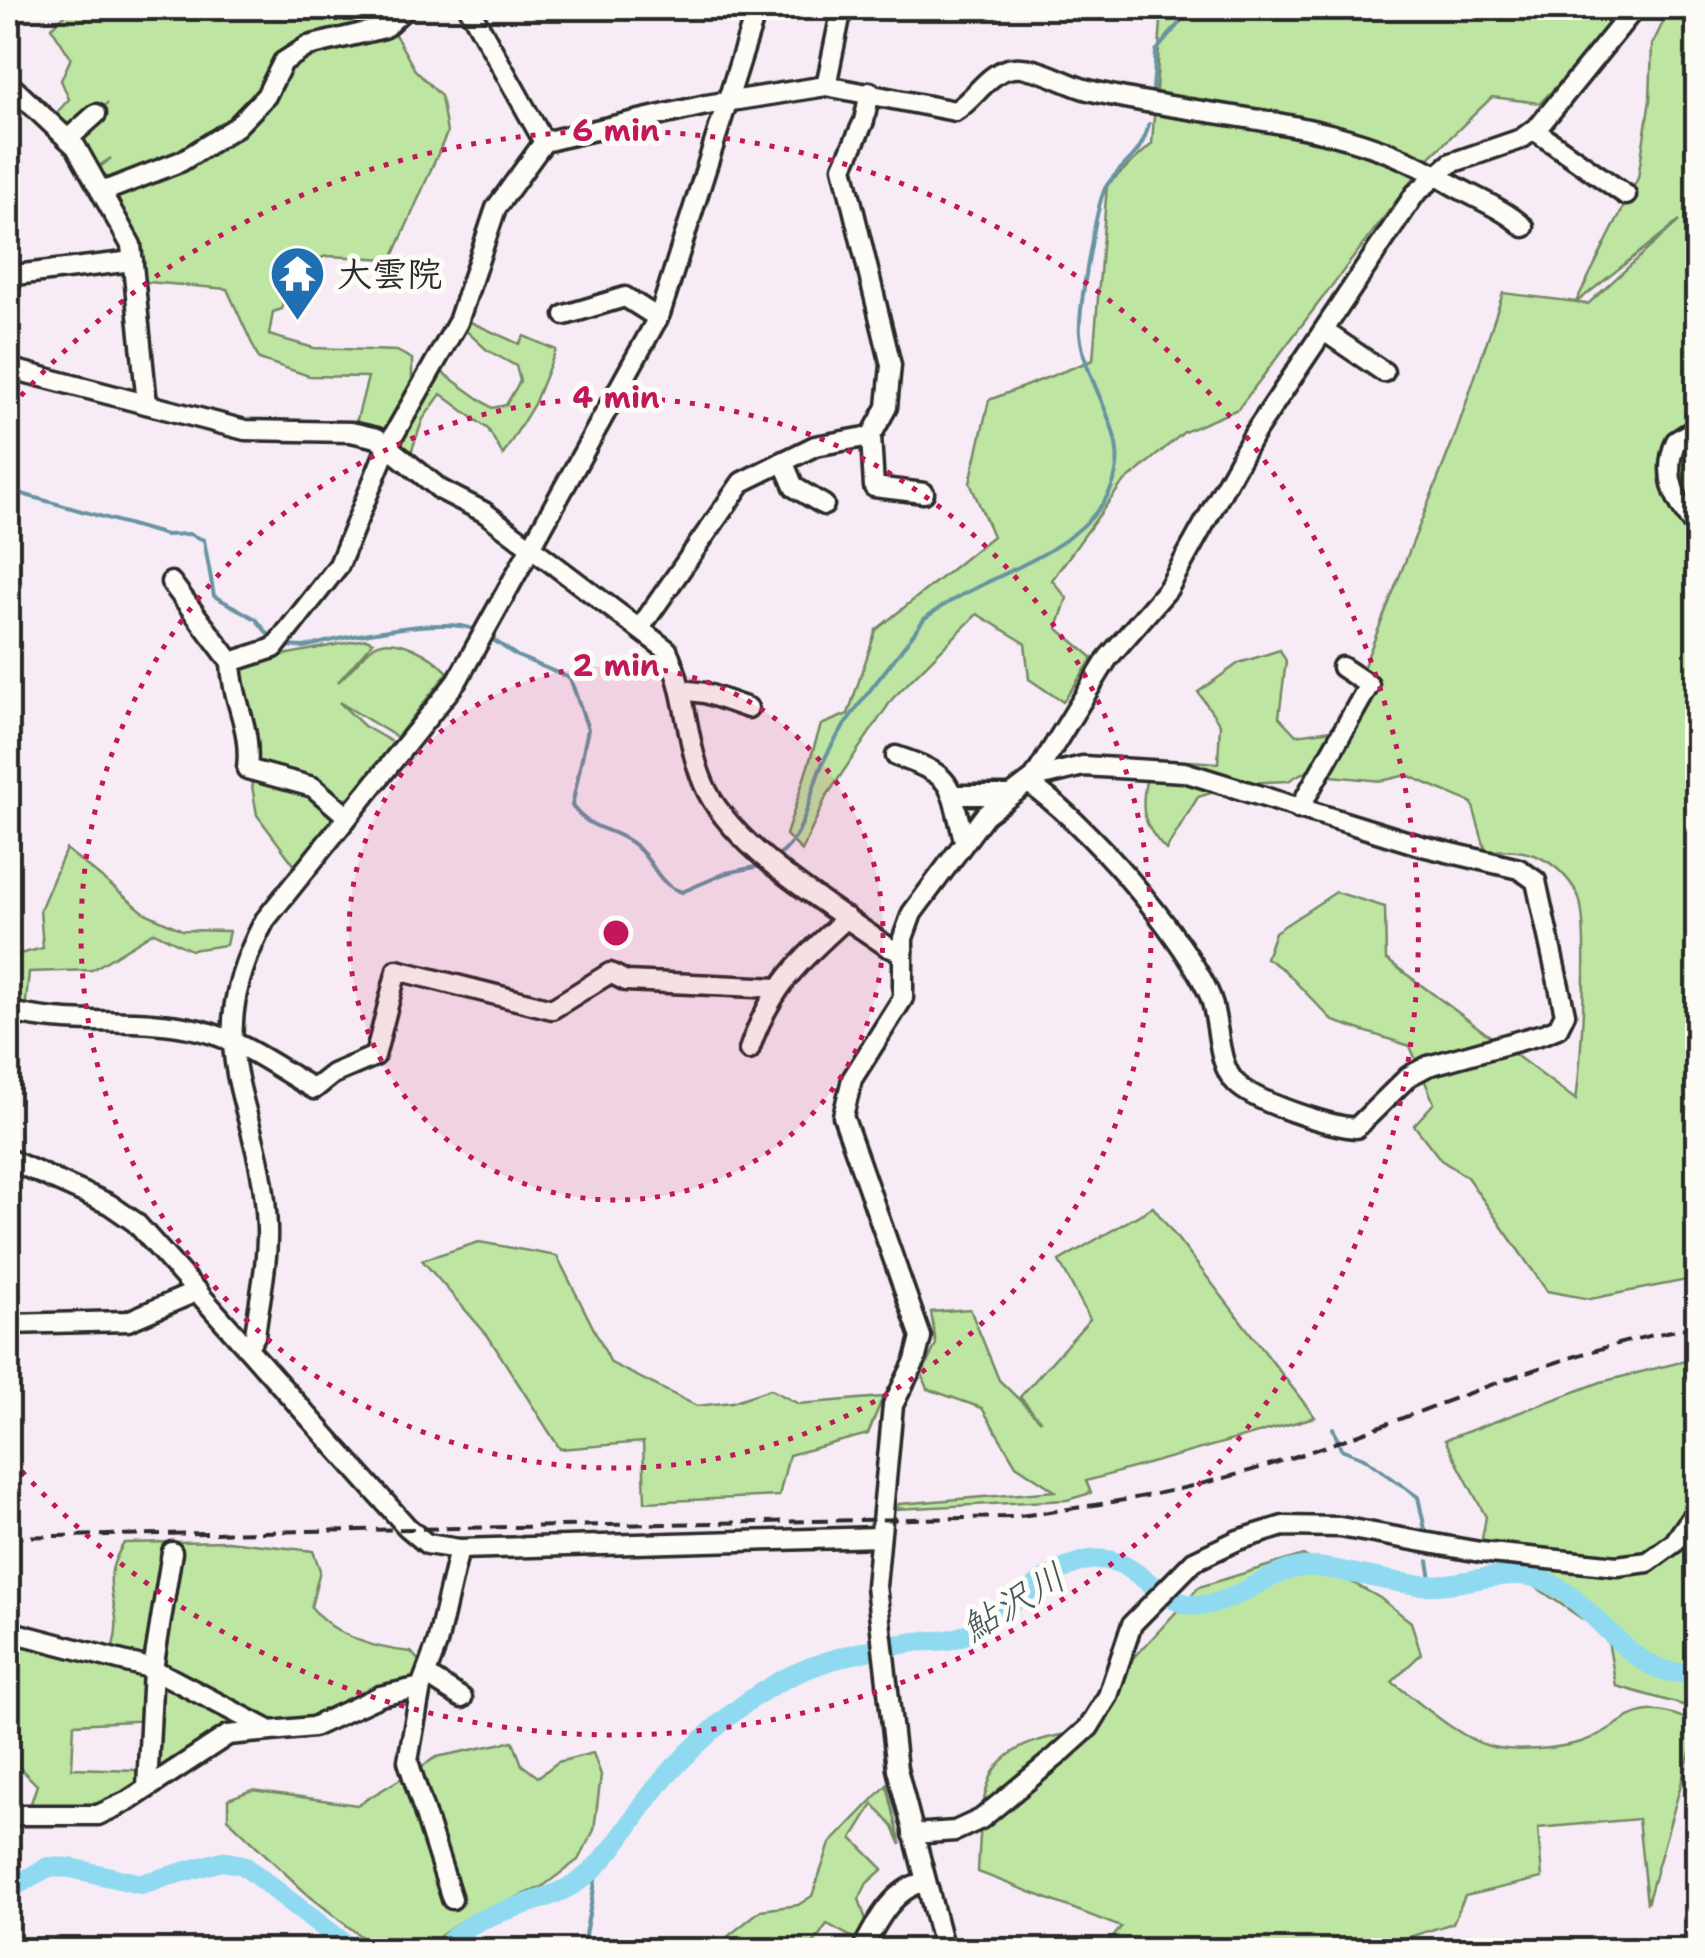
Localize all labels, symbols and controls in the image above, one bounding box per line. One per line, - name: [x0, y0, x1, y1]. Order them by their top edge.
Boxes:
- text: 6 min: [572, 110, 660, 151]
- temple icon: 大雲院: [268, 243, 328, 322]
- place label: 大雲院: [337, 250, 442, 297]
- text: 4 min: [572, 377, 660, 418]
- text: 2 min: [572, 645, 660, 686]
- centre of rings: [598, 915, 634, 951]
- water label: 鮎沢川: [951, 1551, 1075, 1653]

